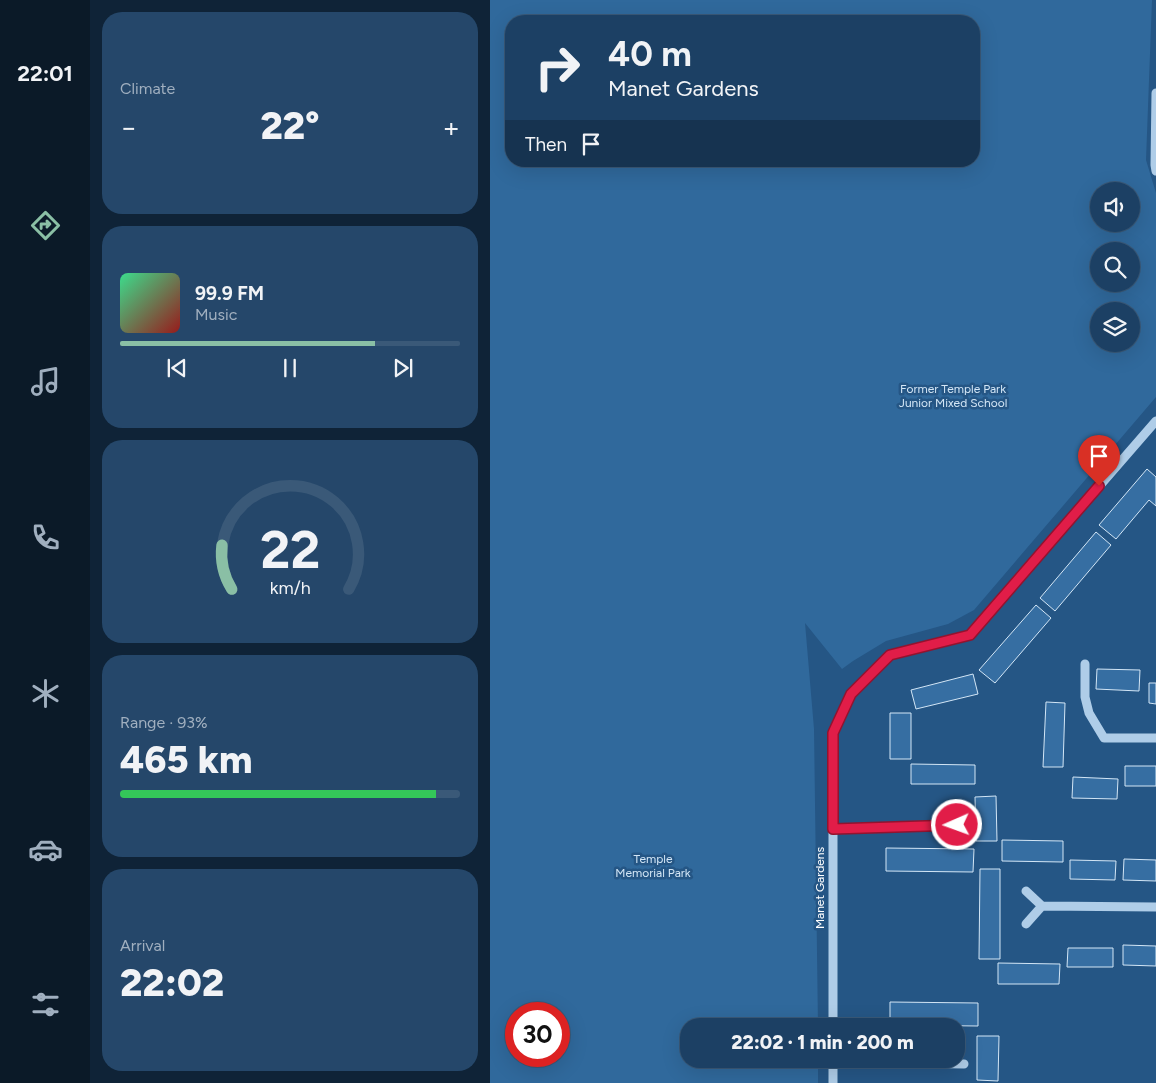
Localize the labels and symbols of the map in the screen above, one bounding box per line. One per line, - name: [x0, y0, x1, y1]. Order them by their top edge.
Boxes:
- park label: Former Temple Park Junior Mixed School: [899, 382, 1007, 410]
- pin: [1078, 435, 1120, 486]
- position arrow: [930, 798, 982, 850]
- street label: Manet Gardens: [813, 847, 827, 929]
- park label: Temple Memorial Park: [615, 852, 691, 880]
- speed limit sign: 30: [505, 1002, 570, 1067]

